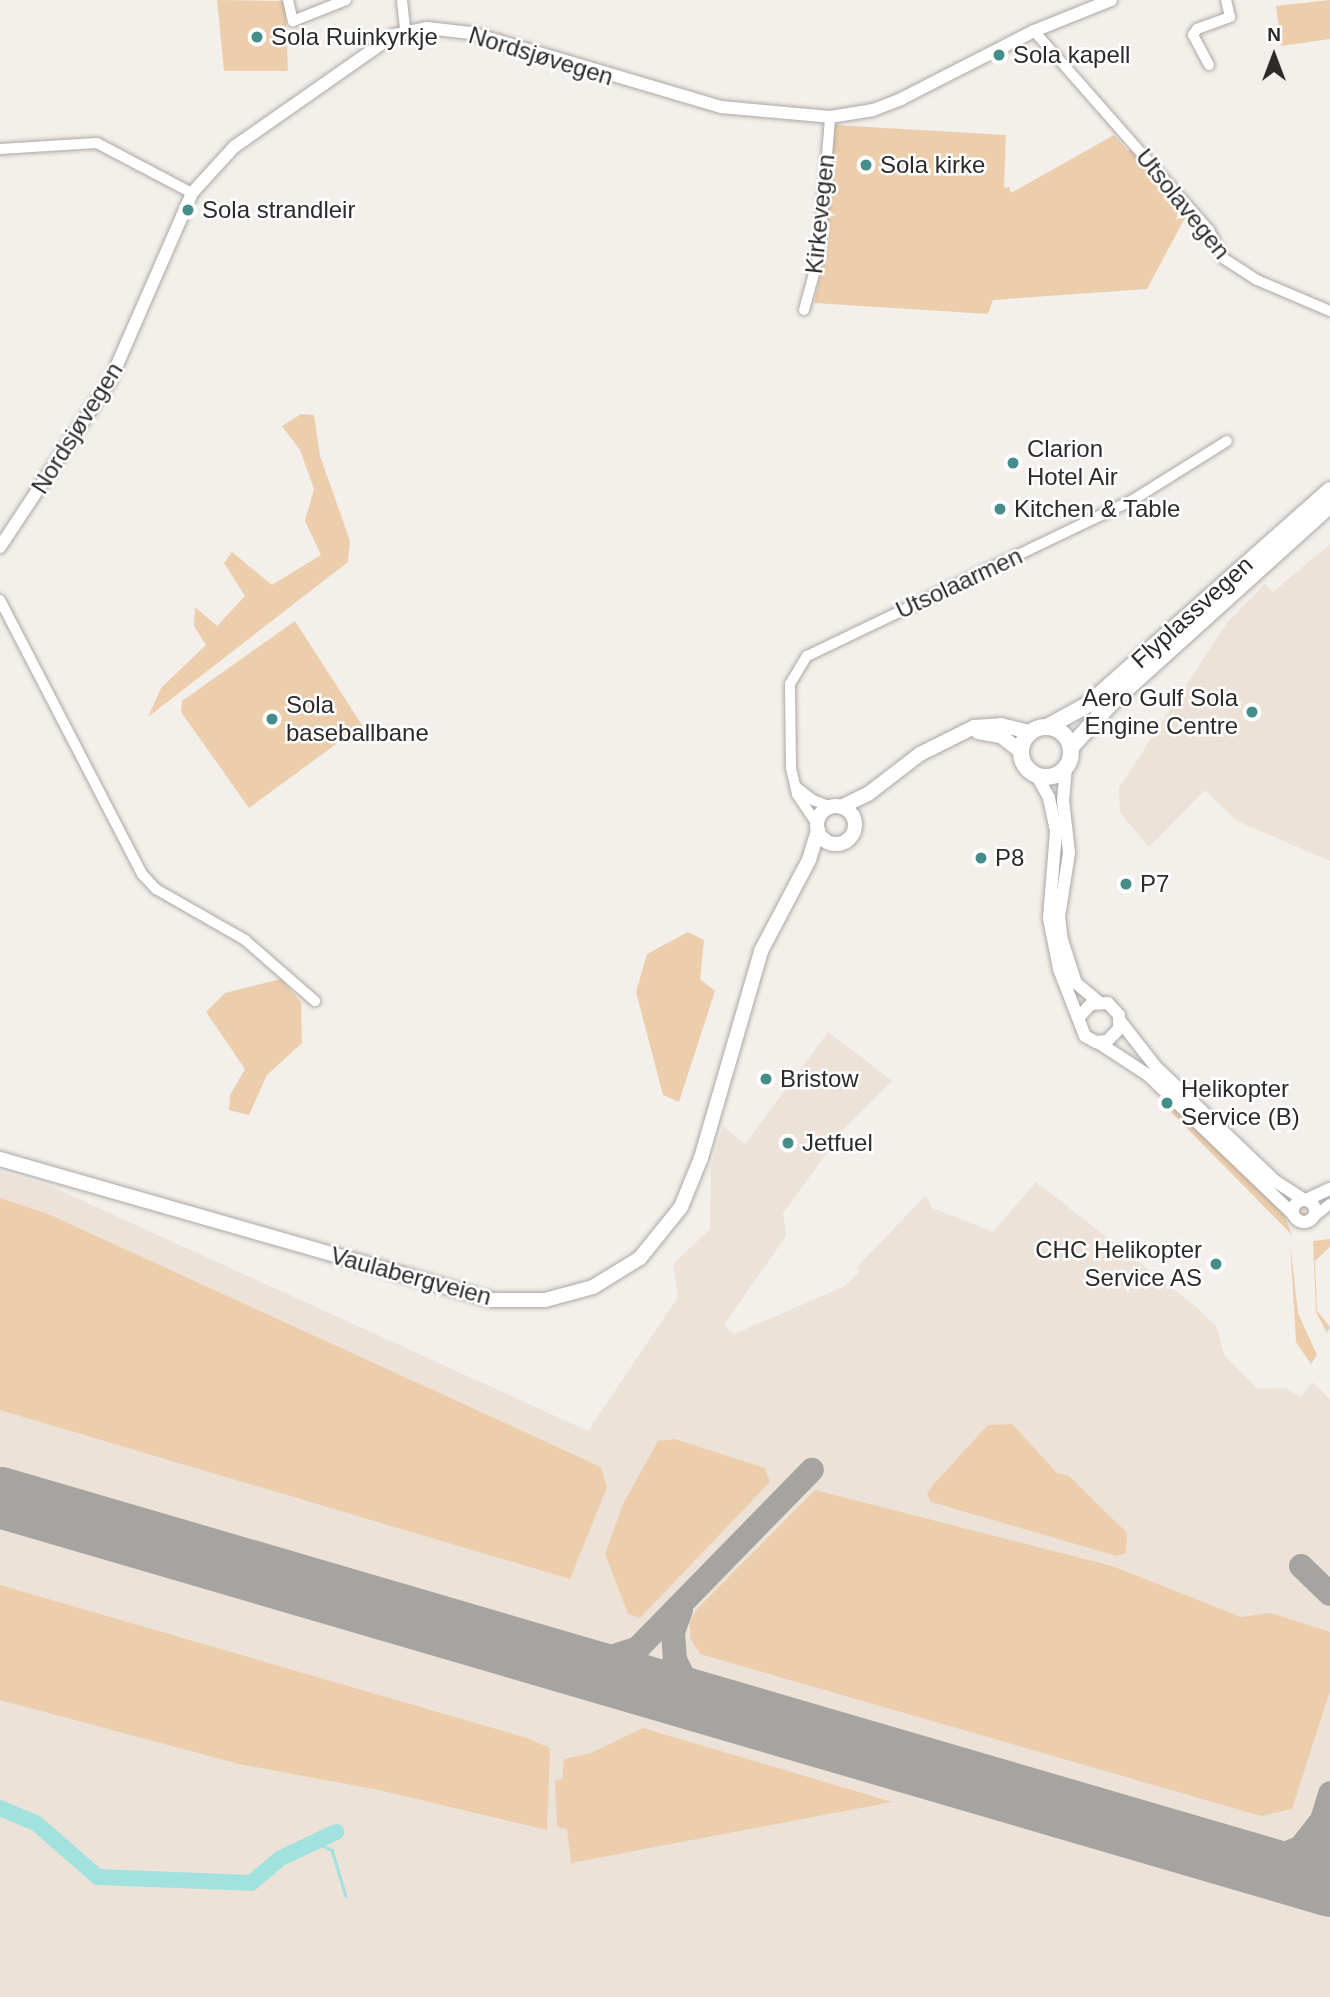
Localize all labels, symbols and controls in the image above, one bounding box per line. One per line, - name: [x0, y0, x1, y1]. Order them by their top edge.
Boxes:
- street label: Nordsjøvegen: [465, 20, 617, 92]
- north arrow: [1239, 21, 1309, 91]
- place label: Sola Ruinkyrkje: [271, 23, 438, 51]
- text: N: [1267, 24, 1281, 45]
- marker: Sola Ruinkyrkje: [249, 29, 265, 45]
- place label: Sola kapell: [1013, 41, 1130, 69]
- marker: Sola kapell: [991, 47, 1007, 63]
- street label: Utsolavegen: [1130, 143, 1236, 265]
- place label: Sola kirke: [880, 151, 985, 179]
- street label: Kirkevegen: [799, 153, 841, 275]
- marker: Sola kirke: [858, 157, 874, 173]
- place label: Sola strandleir: [202, 196, 355, 224]
- marker: Sola strandleir: [180, 202, 196, 218]
- street label: Nordsjøvegen: [25, 357, 129, 499]
- place label: Clarion Hotel Air: [1027, 435, 1119, 491]
- marker: Clarion Hotel Air: [1005, 455, 1021, 471]
- place label: Kitchen & Table: [1014, 495, 1181, 523]
- marker: Kitchen & Table: [992, 501, 1008, 517]
- street label: Utsolaarmen: [891, 541, 1027, 625]
- street label: Flyplassvegen: [1125, 550, 1259, 674]
- place label: Aero Gulf Sola Engine Centre: [1082, 684, 1238, 740]
- place label: Sola baseballbane: [286, 691, 429, 747]
- marker: Aero Gulf Sola Engine Centre: [1244, 704, 1260, 720]
- marker: Sola baseballbane: [264, 711, 280, 727]
- place label: P8: [995, 844, 1024, 872]
- marker: P8: [973, 850, 989, 866]
- place label: P7: [1140, 870, 1169, 898]
- marker: P7: [1118, 876, 1134, 892]
- place label: Bristow: [780, 1065, 859, 1093]
- marker: Bristow: [758, 1071, 774, 1087]
- place label: Helikopter Service (B): [1181, 1075, 1300, 1131]
- marker: Helikopter Service (B): [1159, 1095, 1175, 1111]
- place label: Jetfuel: [802, 1129, 873, 1157]
- marker: Jetfuel: [780, 1135, 796, 1151]
- place label: CHC Helikopter Service AS: [1035, 1236, 1202, 1292]
- street label: Vaulabergveien: [328, 1241, 494, 1311]
- marker: CHC Helikopter Service AS: [1208, 1256, 1224, 1272]

